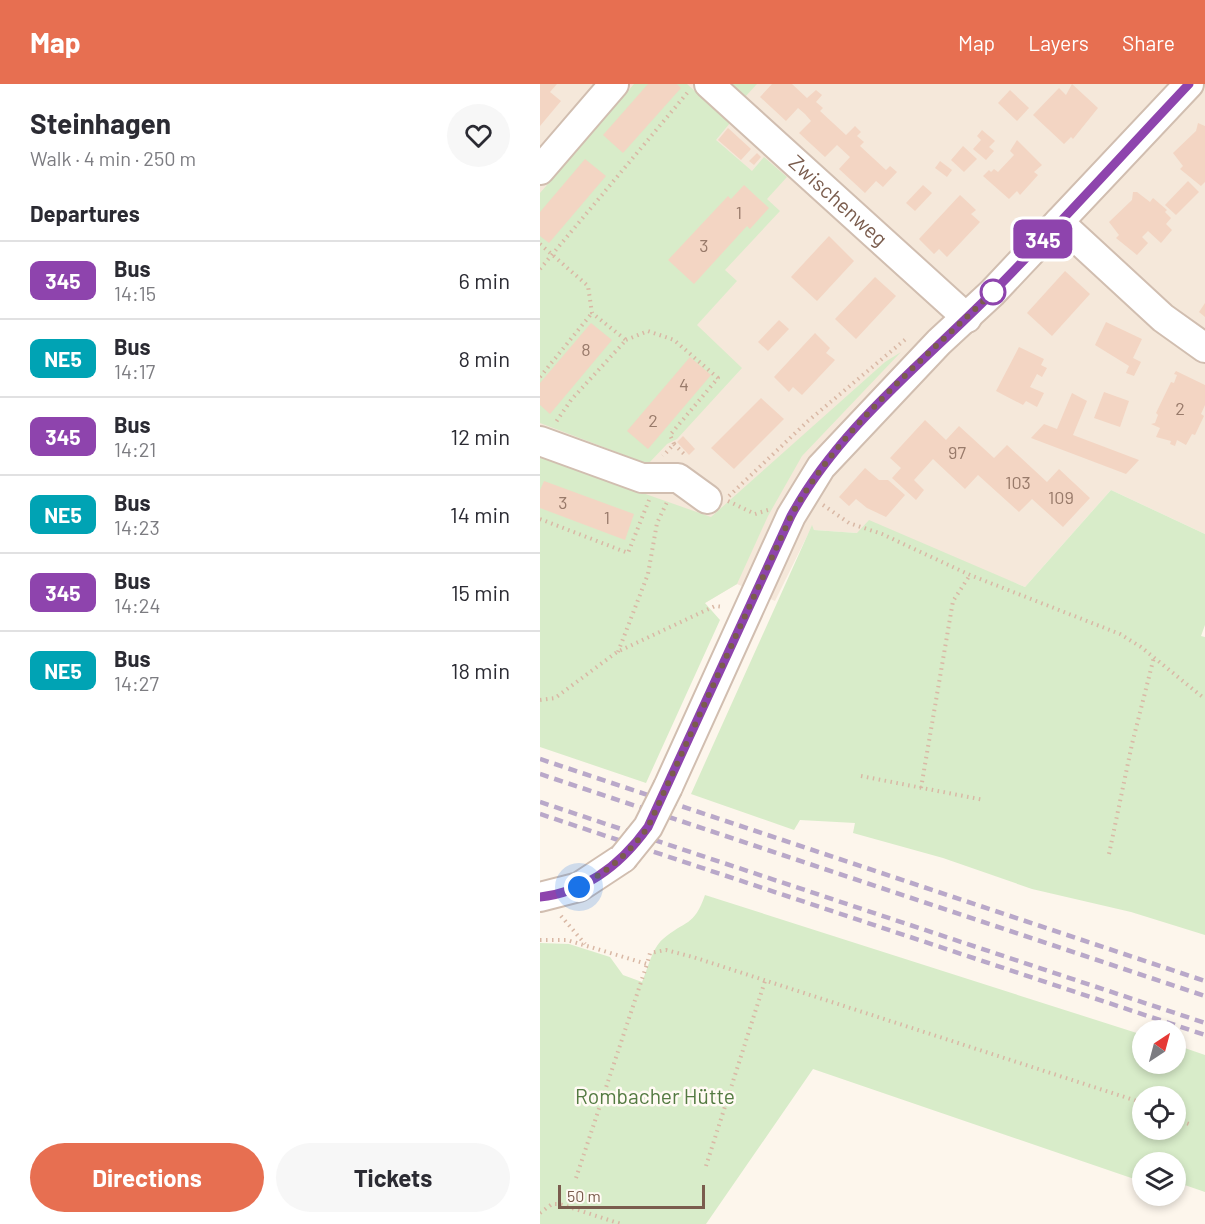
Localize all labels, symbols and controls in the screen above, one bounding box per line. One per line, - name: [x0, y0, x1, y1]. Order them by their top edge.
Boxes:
- text: Map: [30, 25, 81, 59]
- text: Map: [958, 30, 995, 55]
- text: Layers: [1028, 30, 1089, 55]
- text: Share: [1122, 30, 1175, 55]
- button: heart: [447, 104, 510, 167]
- text: Steinhagen: [30, 106, 171, 140]
- text: Walk · 4 min · 250 m: [30, 146, 196, 170]
- street label: Zwischenweg: [785, 149, 893, 251]
- text: Departures: [30, 200, 140, 226]
- house number: 1: [736, 201, 742, 223]
- line badge: 345: [1008, 220, 1078, 258]
- text: 345: [1025, 227, 1061, 252]
- house number: 3: [699, 234, 709, 256]
- text: Bus: [114, 255, 151, 281]
- text: 6 min: [459, 267, 510, 293]
- text: 345: [45, 268, 81, 293]
- unlabelled marker: [980, 279, 1006, 305]
- text: 14:15: [114, 281, 156, 305]
- text: Bus: [114, 333, 151, 359]
- house number: 8: [581, 338, 591, 360]
- text: 8 min: [458, 345, 510, 371]
- text: NE5: [44, 346, 82, 371]
- text: 14:17: [114, 359, 155, 383]
- house number: 4: [679, 373, 689, 395]
- house number: 2: [1175, 397, 1185, 419]
- house number: 2: [648, 409, 658, 431]
- text: Bus: [114, 411, 151, 437]
- text: 12 min: [450, 423, 510, 449]
- text: 345: [45, 424, 81, 449]
- text: 14:21: [114, 437, 156, 461]
- house number: 97: [948, 441, 966, 463]
- house number: 103: [1005, 471, 1031, 493]
- house number: 109: [1048, 486, 1074, 508]
- text: Bus: [114, 489, 151, 515]
- house number: 3: [558, 491, 568, 513]
- text: 14 min: [450, 501, 510, 527]
- text: NE5: [44, 502, 82, 527]
- house number: 1: [604, 506, 610, 528]
- text: 14:23: [114, 515, 160, 539]
- text: Bus: [114, 567, 151, 593]
- text: 15 min: [451, 579, 510, 605]
- text: 345: [45, 580, 81, 605]
- text: 14:24: [114, 593, 161, 617]
- text: Bus: [114, 645, 151, 671]
- text: 18 min: [451, 657, 510, 683]
- text: NE5: [44, 658, 82, 683]
- text: 14:27: [114, 671, 159, 695]
- your location: [564, 872, 594, 902]
- north arrow: [1132, 1020, 1186, 1074]
- map controls: [1132, 1020, 1186, 1206]
- park label: Rombacher Hütte: [575, 1083, 735, 1108]
- button: locate: [1132, 1086, 1186, 1140]
- button: Directions: [30, 1143, 264, 1212]
- button: Tickets: [276, 1143, 510, 1212]
- button: layers: [1132, 1152, 1186, 1206]
- scale bar: [558, 1182, 705, 1210]
- text: 50 m: [567, 1186, 601, 1205]

